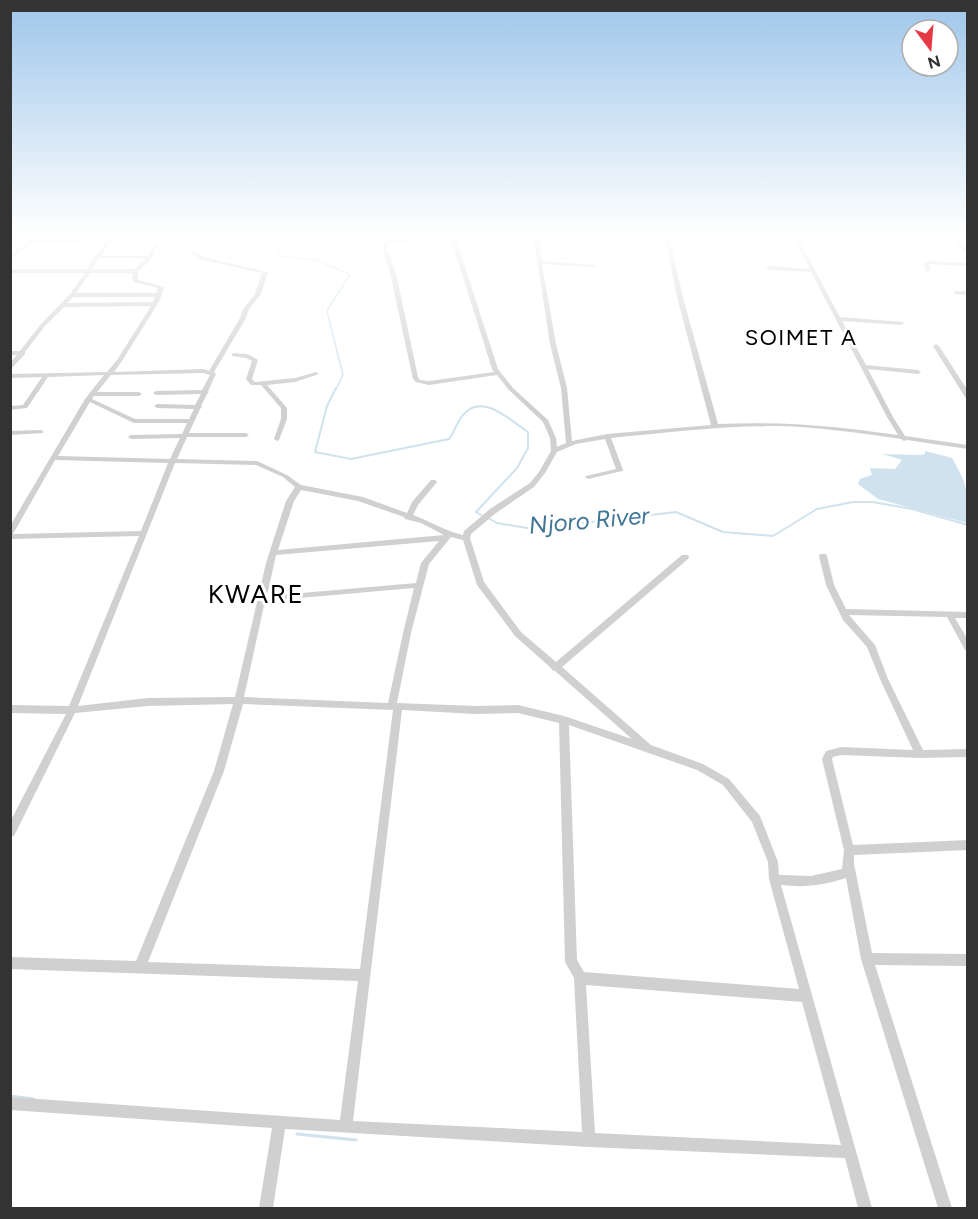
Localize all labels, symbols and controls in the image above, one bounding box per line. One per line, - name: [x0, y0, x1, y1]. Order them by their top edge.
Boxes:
- north arrow: [900, 18, 960, 78]
- text: N: [925, 51, 943, 73]
- district label: SOIMET A: [745, 324, 857, 351]
- water label: Njoro River: [528, 500, 651, 540]
- district label: KWARE: [208, 578, 304, 610]

